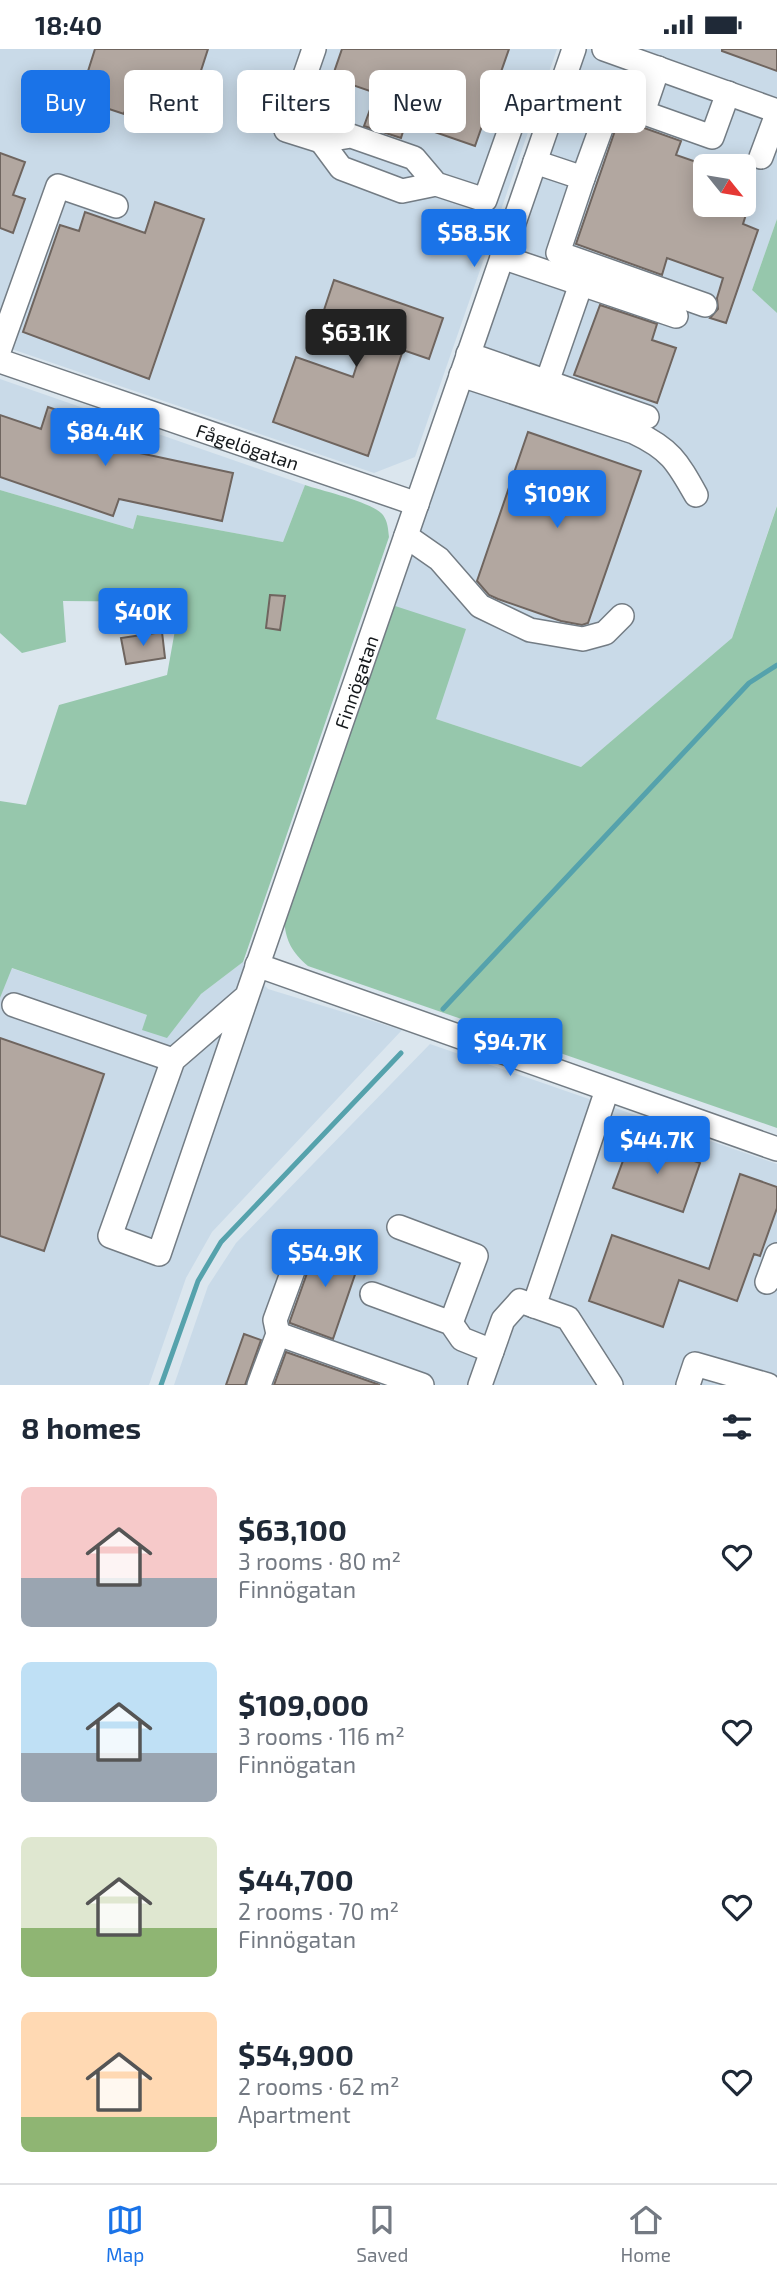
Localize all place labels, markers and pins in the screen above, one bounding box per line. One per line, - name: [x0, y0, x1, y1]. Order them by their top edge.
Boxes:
- pin: $58.5K: [417, 209, 531, 269]
- pin: $63.1K: [299, 309, 413, 369]
- pin: $84.4K: [48, 409, 162, 468]
- pin: $109K: [508, 470, 606, 530]
- pin: $40K: [102, 589, 184, 648]
- pin: $94.7K: [453, 1019, 567, 1078]
- pin: $44.7K: [600, 1117, 714, 1176]
- pin: $54.9K: [268, 1229, 382, 1289]

